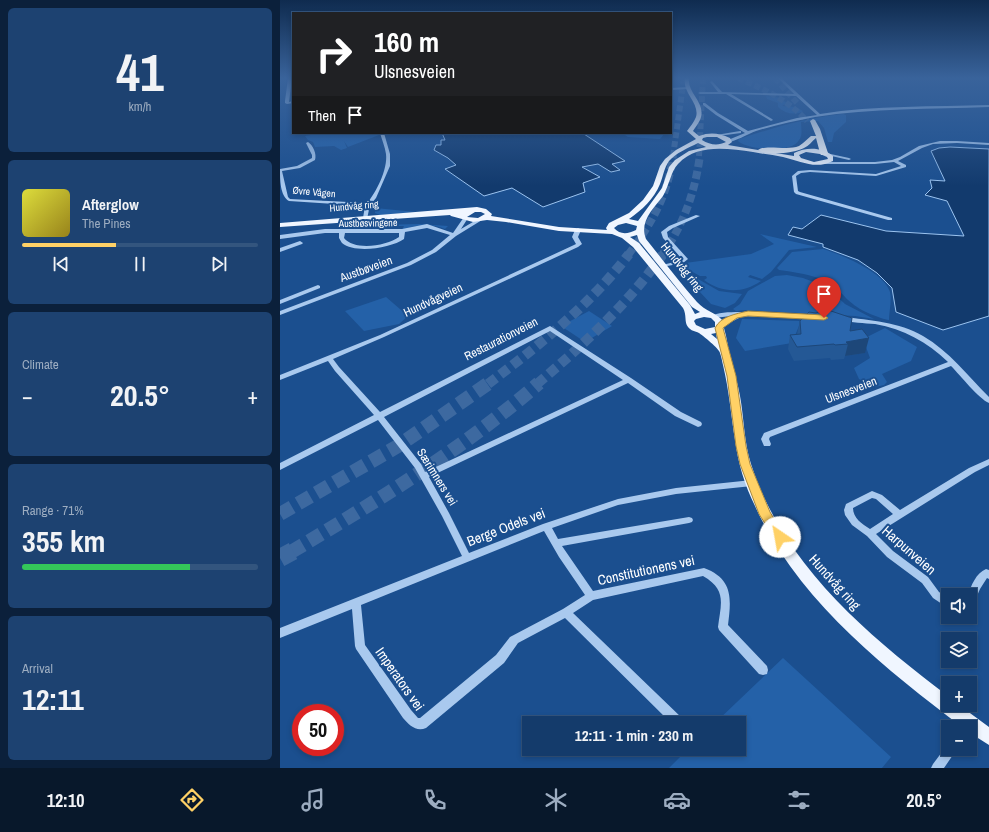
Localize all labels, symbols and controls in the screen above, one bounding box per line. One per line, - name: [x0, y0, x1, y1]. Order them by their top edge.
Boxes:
- text: 160 m: [374, 23, 439, 61]
- icon: right: [308, 28, 360, 80]
- text: 41: [116, 37, 164, 107]
- text: Ulsnesveien: [374, 59, 455, 84]
- text: km/h: [128, 98, 152, 115]
- icon: arrive: [344, 104, 366, 126]
- text: Then: [308, 105, 336, 126]
- street label: Øvre Vågen: [292, 184, 336, 200]
- text: Afterglow: [82, 194, 139, 215]
- street label: Hundvåg ring: [329, 197, 380, 215]
- text: The Pines: [82, 215, 131, 232]
- street label: Austbøsvingene: [337, 216, 398, 230]
- street label: Hundvåg ring: [657, 239, 707, 295]
- street label: Austbøveien: [337, 252, 394, 286]
- icon: previous: [50, 253, 72, 275]
- icon: pause: [129, 253, 151, 275]
- icon: next: [208, 253, 230, 275]
- pin: [807, 277, 841, 318]
- street label: Hundvågveien: [401, 279, 465, 321]
- icon: arrive: [813, 283, 835, 305]
- street label: Restaurationveien: [462, 314, 540, 364]
- text: Climate: [22, 356, 59, 373]
- street label: Ulsnesveien: [823, 373, 879, 407]
- text: 20.5°: [110, 375, 170, 415]
- text: −: [22, 381, 33, 411]
- text: +: [247, 381, 258, 411]
- street label: Særimners vei: [413, 445, 461, 509]
- text: Range · 71%: [22, 502, 84, 519]
- street label: Berge Odels vei: [464, 504, 548, 550]
- position arrow: [759, 516, 801, 558]
- text: 355 km: [22, 521, 105, 561]
- street label: Harpunveien: [878, 522, 940, 578]
- street label: Hundvåg ring: [805, 550, 865, 614]
- street label: Constitutionens vei: [596, 551, 696, 589]
- map controls: [941, 588, 977, 756]
- button: sound: [941, 588, 977, 624]
- button: layers: [941, 632, 977, 668]
- street label: Imperators vei: [372, 644, 428, 714]
- text: Arrival: [22, 660, 53, 677]
- button: +: [941, 676, 977, 712]
- text: 12:11: [22, 679, 84, 719]
- speed limit sign: 50: [292, 704, 344, 756]
- button: −: [941, 720, 977, 756]
- text: 12:11 · 1 min · 230 m: [575, 725, 693, 746]
- icon: directions: [178, 786, 206, 814]
- icon: music: [299, 786, 327, 814]
- icon: phone: [421, 786, 449, 814]
- icon: climate: [542, 786, 570, 814]
- icon: car: [663, 786, 691, 814]
- icon: filters: [785, 786, 813, 814]
- text: 12:10: [47, 788, 84, 813]
- text: 20.5°: [906, 788, 942, 813]

